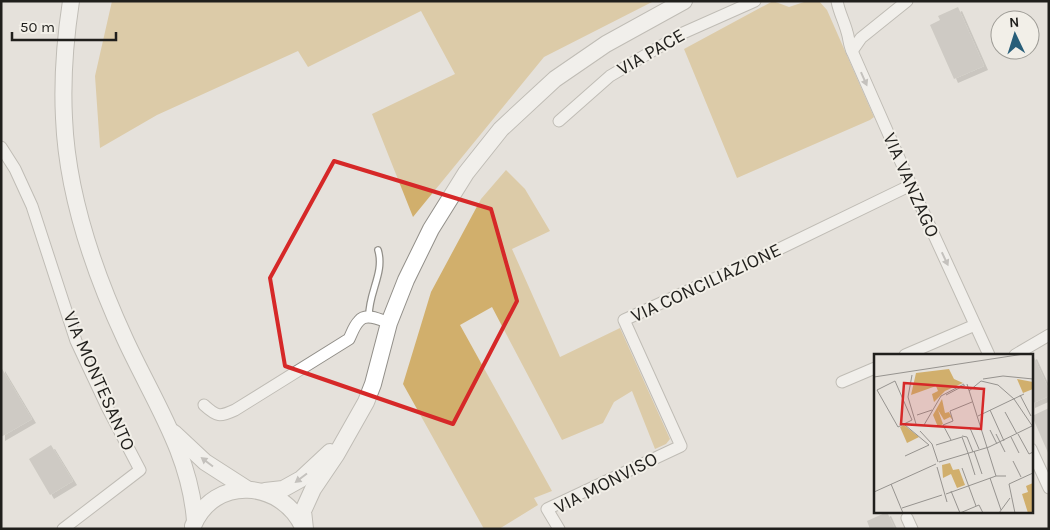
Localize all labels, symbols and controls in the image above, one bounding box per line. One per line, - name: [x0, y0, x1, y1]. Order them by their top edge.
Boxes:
- scale bar: [12, 10, 116, 42]
- north arrow: [990, 10, 1040, 60]
- text: N: [1009, 14, 1020, 31]
- text: 50 m: [20, 18, 55, 36]
- street label: VIA PACE: [613, 24, 689, 80]
- one-way arrow: [860, 72, 868, 86]
- street label: VIA VANZAGO: [878, 129, 944, 241]
- street label: VIA CONCILIAZIONE: [628, 239, 784, 327]
- one-way arrow: [941, 252, 949, 266]
- street label: VIA MONTESANTO: [58, 308, 140, 454]
- inset map: [874, 354, 1032, 512]
- street label: VIA MONVISO: [551, 448, 661, 518]
- one-way arrow: [201, 457, 214, 468]
- one-way arrow: [294, 473, 308, 483]

